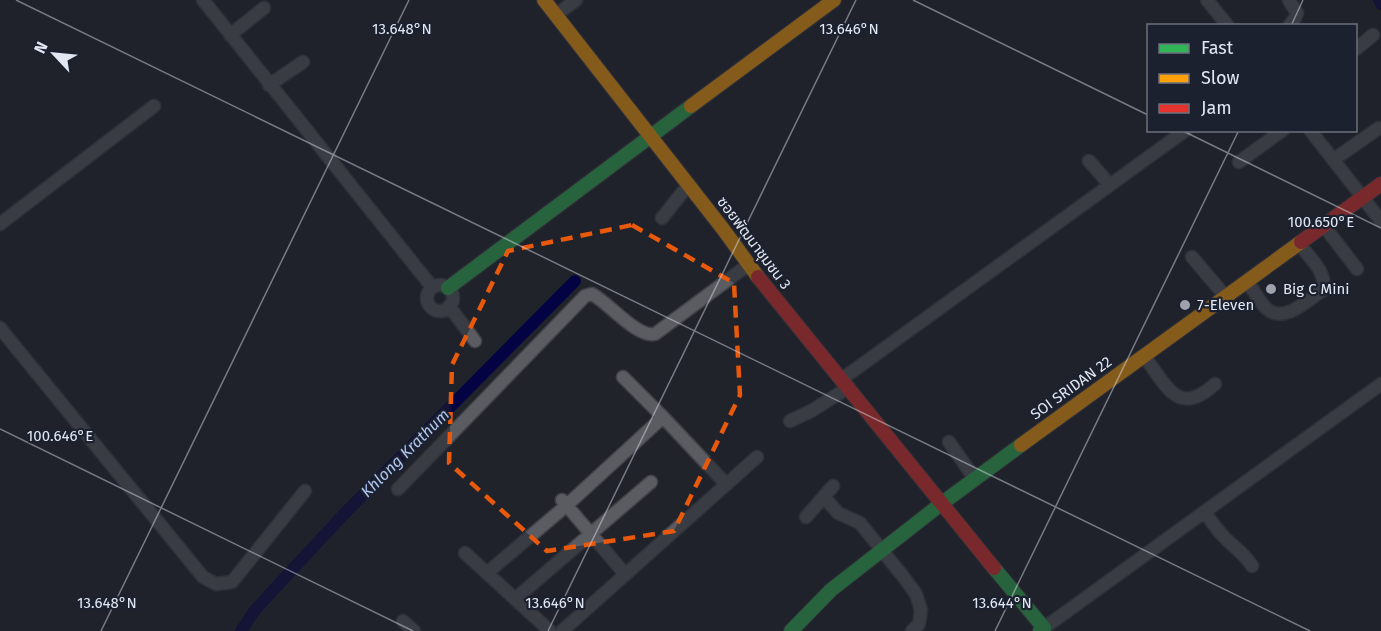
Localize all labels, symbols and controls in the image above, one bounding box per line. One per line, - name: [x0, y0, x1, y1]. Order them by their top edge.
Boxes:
- text: 13.648°N: [372, 20, 432, 38]
- text: 13.646°N: [819, 20, 879, 38]
- north arrow: [24, 24, 84, 84]
- legend: [1147, 24, 1357, 132]
- text: Fast: [1201, 37, 1234, 59]
- text: N: [30, 39, 52, 57]
- text: Slow: [1201, 67, 1240, 89]
- text: Jam: [1201, 97, 1232, 119]
- street label: ซอยพัฒนาชุมชน 3: [713, 193, 795, 293]
- text: 100.650°E: [1288, 213, 1354, 231]
- place label: Big C Mini: [1283, 280, 1349, 298]
- marker: Big C Mini: [1264, 282, 1278, 296]
- place label: 7-Eleven: [1197, 296, 1254, 314]
- marker: 7-Eleven: [1178, 298, 1192, 312]
- street label: SOI SRIDAN 22: [1027, 353, 1115, 423]
- water label: Khlong Krathum: [357, 405, 453, 501]
- text: 100.646°E: [27, 427, 93, 445]
- text: 13.648°N: [77, 594, 137, 612]
- text: 13.646°N: [525, 594, 585, 612]
- text: 13.644°N: [972, 594, 1032, 612]

